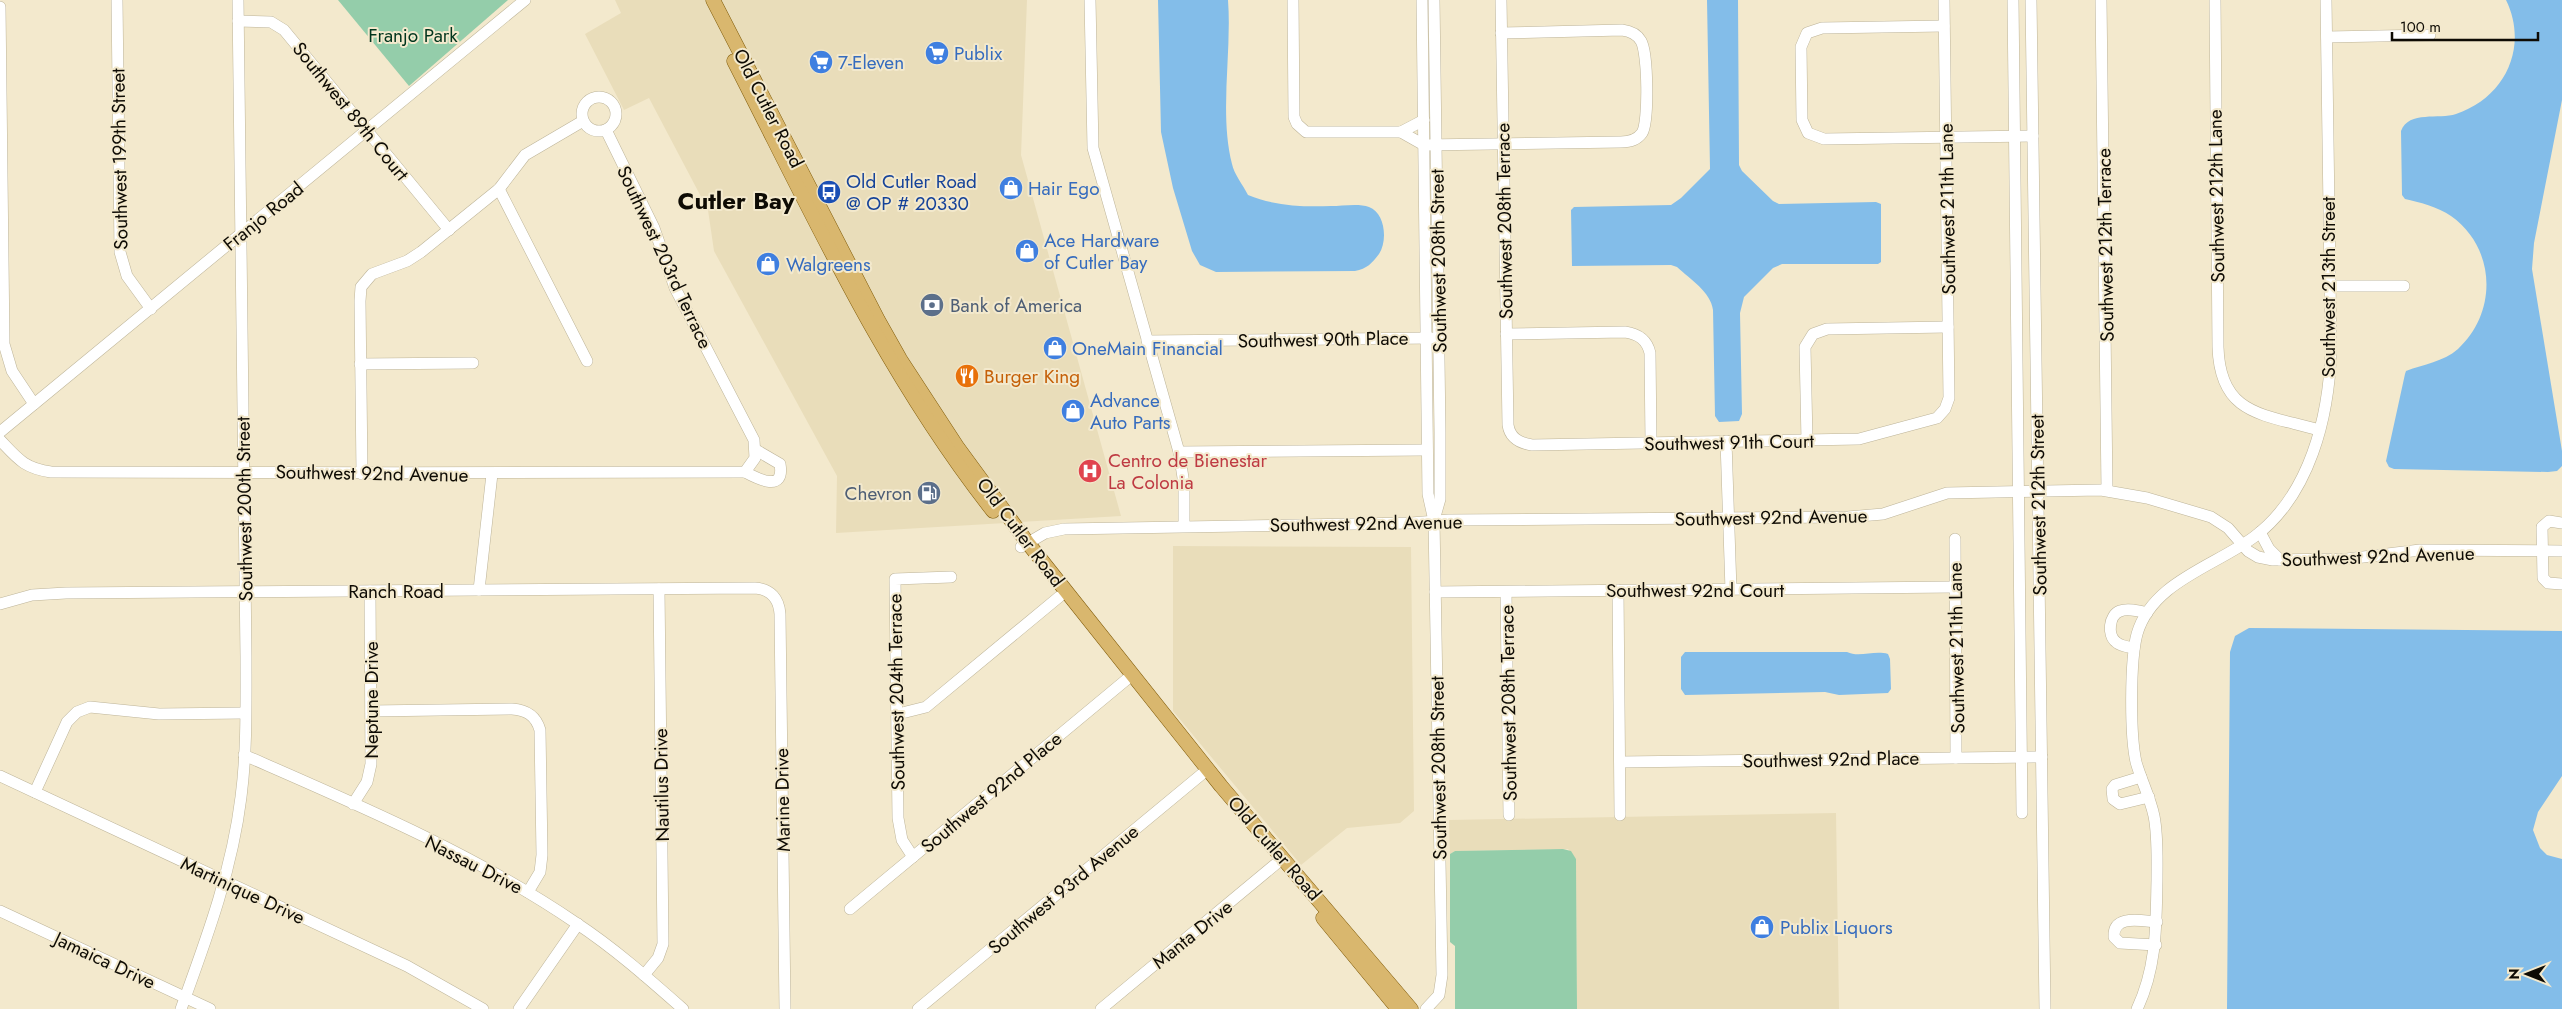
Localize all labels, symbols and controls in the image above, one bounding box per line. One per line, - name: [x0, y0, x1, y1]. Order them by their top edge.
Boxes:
- scale bar: [2392, 10, 2538, 42]
- text: 100 m: [2400, 16, 2441, 38]
- park label: Franjo Park: [368, 22, 458, 49]
- street label: Southwest 89th Court: [286, 36, 415, 187]
- supermarket icon: Publix: [924, 40, 950, 66]
- place label: Publix: [954, 40, 1002, 67]
- street label: Old Cutler Road: [727, 44, 810, 173]
- supermarket icon: 7-Eleven: [808, 49, 834, 75]
- place label: 7-Eleven: [838, 49, 904, 76]
- street label: Southwest 199th Street: [104, 68, 135, 250]
- street label: Southwest 212th Lane: [2201, 109, 2232, 283]
- street label: Southwest 208th Terrace: [1489, 122, 1520, 319]
- street label: Southwest 211th Lane: [1933, 123, 1962, 295]
- street label: Southwest 212th Terrace: [2090, 148, 2121, 342]
- street label: Southwest 203rd Terrace: [610, 161, 719, 353]
- place label: Old Cutler Road @ OP # 20330: [846, 168, 977, 217]
- street label: Southwest 208th Street: [1423, 168, 1454, 353]
- shop icon: Hair Ego: [998, 175, 1024, 201]
- place label: Hair Ego: [1028, 175, 1100, 202]
- street label: Franjo Road: [217, 176, 309, 257]
- bus stop icon: Old Cutler Road @ OP # 20330: [816, 179, 842, 205]
- district label: Cutler Bay: [678, 183, 795, 218]
- street label: Southwest 213th Street: [2315, 196, 2342, 377]
- place label: Ace Hardware of Cutler Bay: [1044, 227, 1159, 276]
- shop icon: Ace Hardware of Cutler Bay: [1014, 238, 1040, 264]
- shop icon: Walgreens: [755, 251, 781, 277]
- place label: Walgreens: [786, 251, 871, 278]
- bank icon: Bank of America: [919, 292, 945, 318]
- place label: Bank of America: [950, 292, 1082, 319]
- street label: Southwest 90th Place: [1237, 325, 1409, 354]
- shop icon: OneMain Financial: [1042, 335, 1068, 361]
- place label: OneMain Financial: [1072, 335, 1223, 362]
- restaurant icon: Burger King: [954, 363, 980, 389]
- place label: Burger King: [984, 363, 1080, 390]
- place label: Advance Auto Parts: [1090, 387, 1171, 436]
- shop icon: Advance Auto Parts: [1060, 398, 1086, 424]
- street label: Southwest 212th Street: [2023, 414, 2054, 596]
- street label: Southwest 200th Street: [229, 416, 260, 602]
- street label: Southwest 91th Court: [1644, 428, 1815, 457]
- place label: Centro de Bienestar La Colonia: [1108, 447, 1267, 496]
- street label: Southwest 92nd Avenue: [275, 458, 469, 489]
- hospital icon: Centro de Bienestar La Colonia: [1077, 458, 1103, 484]
- street label: Old Cutler Road: [970, 472, 1071, 593]
- place label: Chevron: [845, 480, 912, 507]
- fuel station icon: Chevron: [916, 480, 942, 506]
- street label: Southwest 92nd Avenue: [1674, 502, 1868, 533]
- street label: Southwest 92nd Avenue: [1269, 508, 1463, 539]
- street label: Southwest 92nd Avenue: [2281, 540, 2475, 573]
- street label: Southwest 211th Lane: [1942, 562, 1971, 734]
- street label: Southwest 92nd Court: [1606, 577, 1785, 604]
- street label: Ranch Road: [348, 578, 444, 605]
- street label: Southwest 204th Terrace: [881, 593, 912, 791]
- street label: Southwest 208th Terrace: [1493, 604, 1524, 801]
- street label: Neptune Drive: [358, 641, 385, 759]
- street label: Southwest 208th Street: [1423, 675, 1454, 860]
- street label: Southwest 92nd Place: [915, 725, 1068, 859]
- street label: Nautilus Drive: [647, 728, 676, 842]
- street label: Southwest 92nd Place: [1742, 744, 1920, 775]
- street label: Marine Drive: [768, 748, 797, 852]
- street label: Old Cutler Road: [1222, 790, 1328, 907]
- street label: Southwest 93rd Avenue: [982, 818, 1145, 960]
- street label: Nassau Drive: [420, 828, 527, 901]
- street label: Martinique Drive: [176, 850, 309, 931]
- street label: Manta Drive: [1146, 894, 1238, 975]
- shop icon: Publix Liquors: [1749, 914, 1775, 940]
- place label: Publix Liquors: [1780, 914, 1893, 941]
- street label: Jamaica Drive: [47, 924, 160, 996]
- north arrow: [2502, 949, 2552, 999]
- text: N: [2504, 968, 2524, 980]

